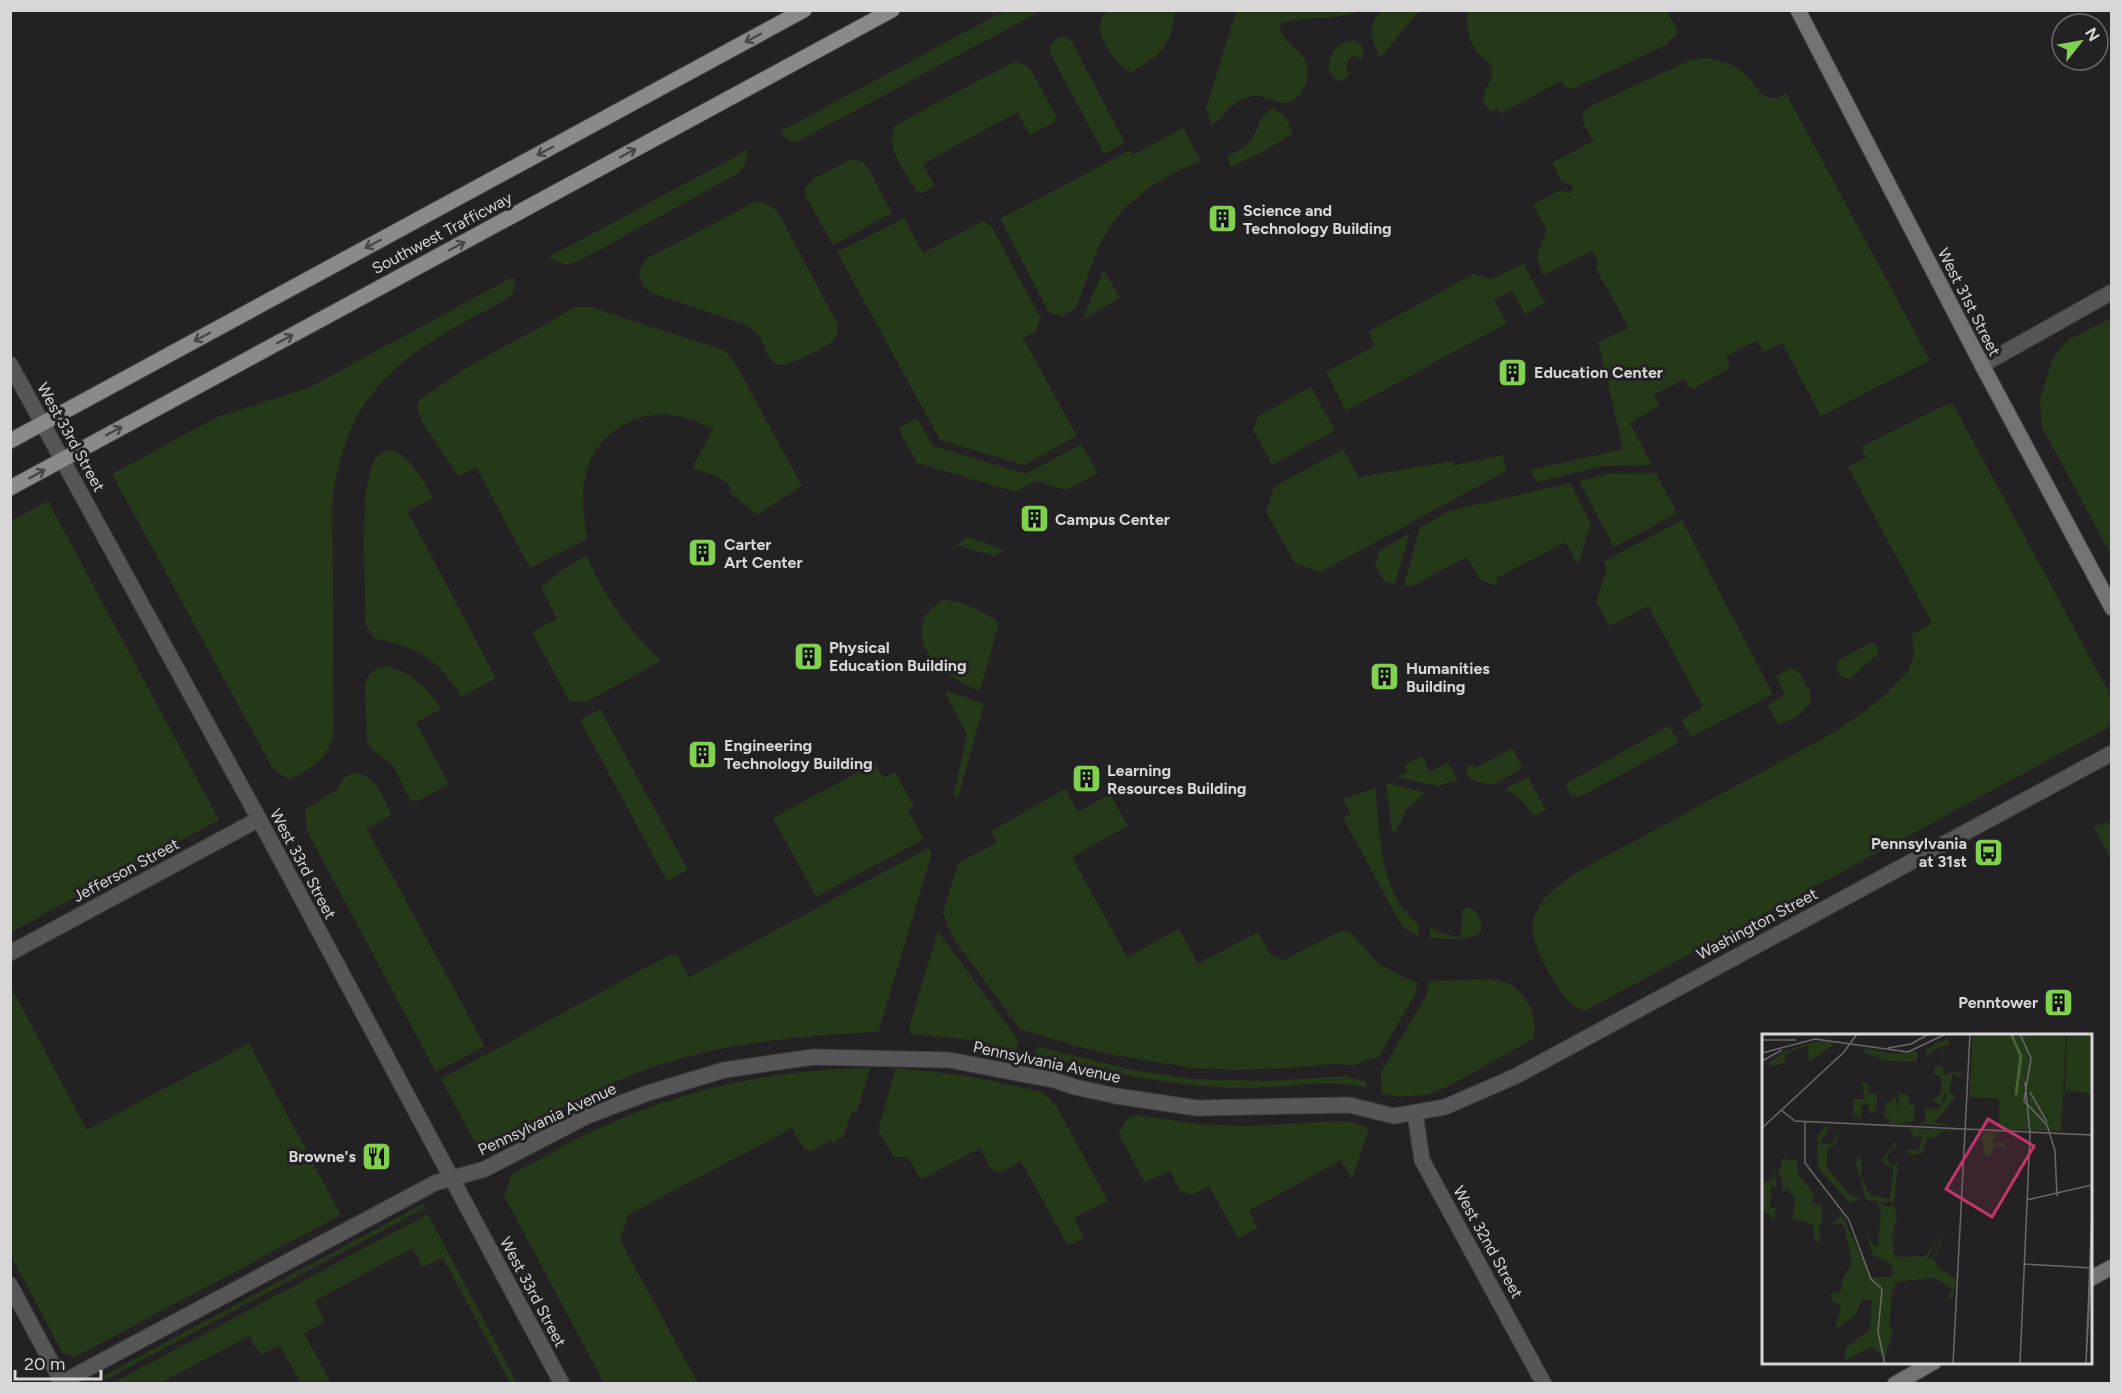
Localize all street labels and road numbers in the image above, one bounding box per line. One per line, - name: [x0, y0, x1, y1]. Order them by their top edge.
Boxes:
- street label: Southwest Trafficway: [369, 188, 516, 278]
- street label: West 31st Street: [1934, 245, 2004, 359]
- street label: West 33rd Street: [33, 379, 109, 495]
- street label: West 33rd Street: [266, 806, 340, 922]
- street label: Jefferson Street: [70, 834, 182, 906]
- street label: Washington Street: [1693, 884, 1821, 964]
- street label: Pennsylvania Avenue: [972, 1037, 1123, 1087]
- street label: Pennsylvania Avenue: [475, 1079, 619, 1159]
- street label: West 32nd Street: [1449, 1182, 1527, 1302]
- street label: West 33rd Street: [496, 1234, 570, 1350]

